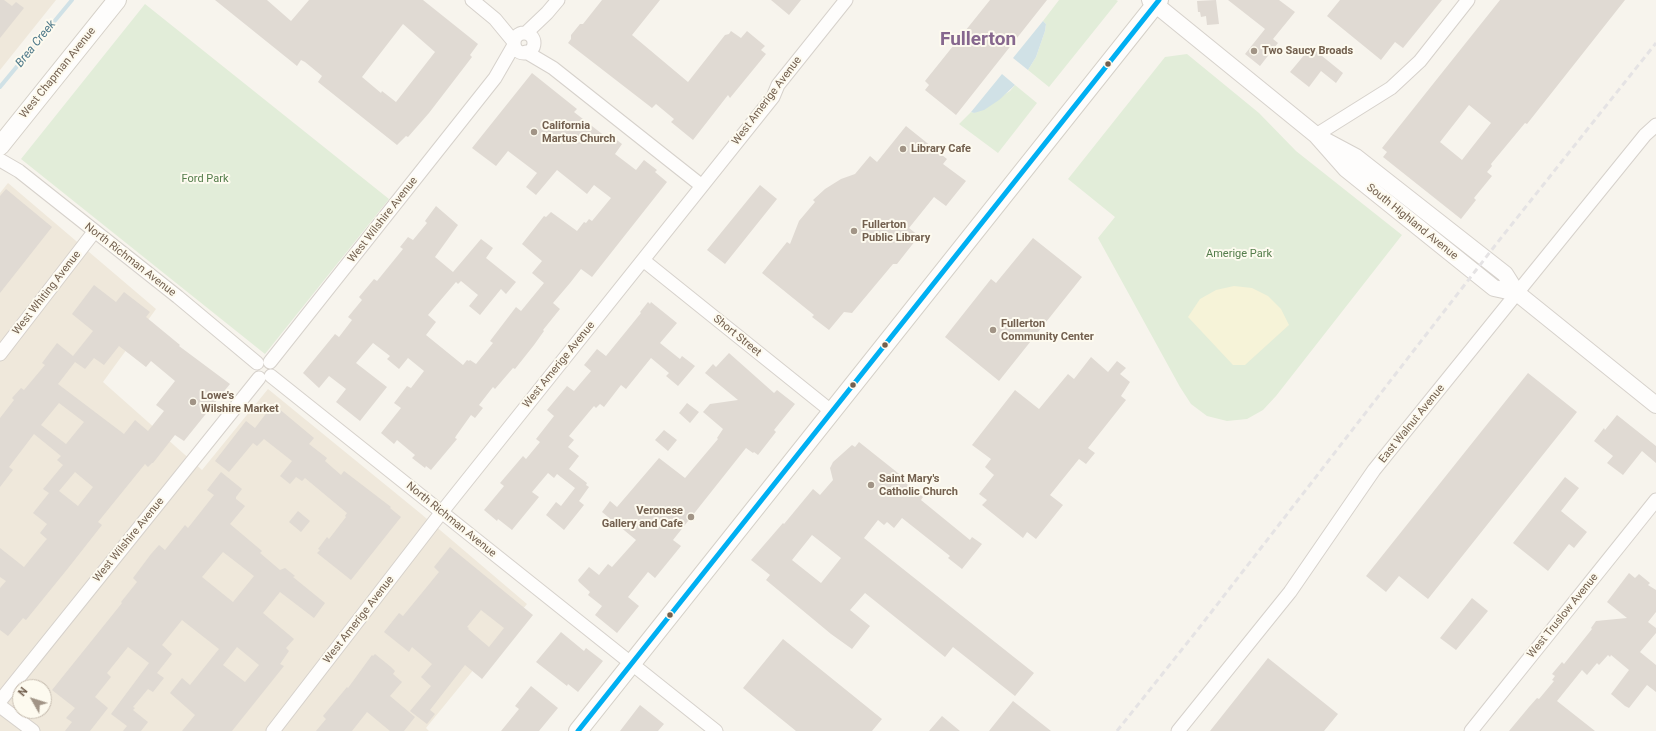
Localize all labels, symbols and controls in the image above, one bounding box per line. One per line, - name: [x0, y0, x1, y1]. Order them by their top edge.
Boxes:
- water label: Brea Creek: [13, 18, 59, 70]
- street label: West Chapman Avenue: [17, 25, 99, 121]
- district label: Fullerton: [940, 29, 1016, 51]
- place label: Two Saucy Broads: [1262, 44, 1353, 58]
- marker: Two Saucy Broads: [1249, 46, 1259, 56]
- street label: West Amerige Avenue: [729, 54, 805, 148]
- unlabelled marker: [1103, 59, 1113, 69]
- place label: California Martus Church: [542, 119, 615, 145]
- marker: California Martus Church: [529, 127, 539, 137]
- place label: Library Cafe: [911, 142, 971, 156]
- marker: Library Cafe: [898, 144, 908, 154]
- park label: Ford Park: [182, 172, 228, 186]
- street label: West Wilshire Avenue: [345, 175, 421, 265]
- street label: South Highland Avenue: [1364, 181, 1460, 263]
- place label: Fullerton Public Library: [862, 218, 930, 244]
- street label: North Richman Avenue: [82, 220, 178, 300]
- marker: Fullerton Public Library: [849, 226, 859, 236]
- park label: Amerige Park: [1206, 247, 1272, 261]
- street label: West Whiting Avenue: [10, 248, 84, 338]
- street label: Short Street: [710, 313, 764, 359]
- place label: Fullerton Community Center: [1001, 317, 1094, 343]
- street label: West Amerige Avenue: [520, 319, 598, 411]
- marker: Fullerton Community Center: [988, 325, 998, 335]
- unlabelled marker: [880, 340, 890, 350]
- unlabelled marker: [848, 380, 858, 390]
- street label: East Walnut Avenue: [1376, 382, 1448, 466]
- place label: Lowe's Wilshire Market: [201, 389, 279, 415]
- marker: Lowe's Wilshire Market: [188, 397, 198, 407]
- place label: Saint Mary's Catholic Church: [879, 472, 958, 498]
- street label: North Richman Avenue: [403, 480, 499, 560]
- marker: Saint Mary's Catholic Church: [866, 480, 876, 490]
- street label: West Wilshire Avenue: [91, 495, 167, 585]
- place label: Veronese Gallery and Cafe: [602, 504, 683, 530]
- marker: Veronese Gallery and Cafe: [686, 512, 696, 522]
- street label: West Truslow Avenue: [1525, 571, 1601, 661]
- street label: West Amerige Avenue: [321, 574, 397, 666]
- unlabelled marker: [665, 610, 675, 620]
- north arrow: [12, 679, 52, 719]
- text: N: [16, 685, 31, 699]

